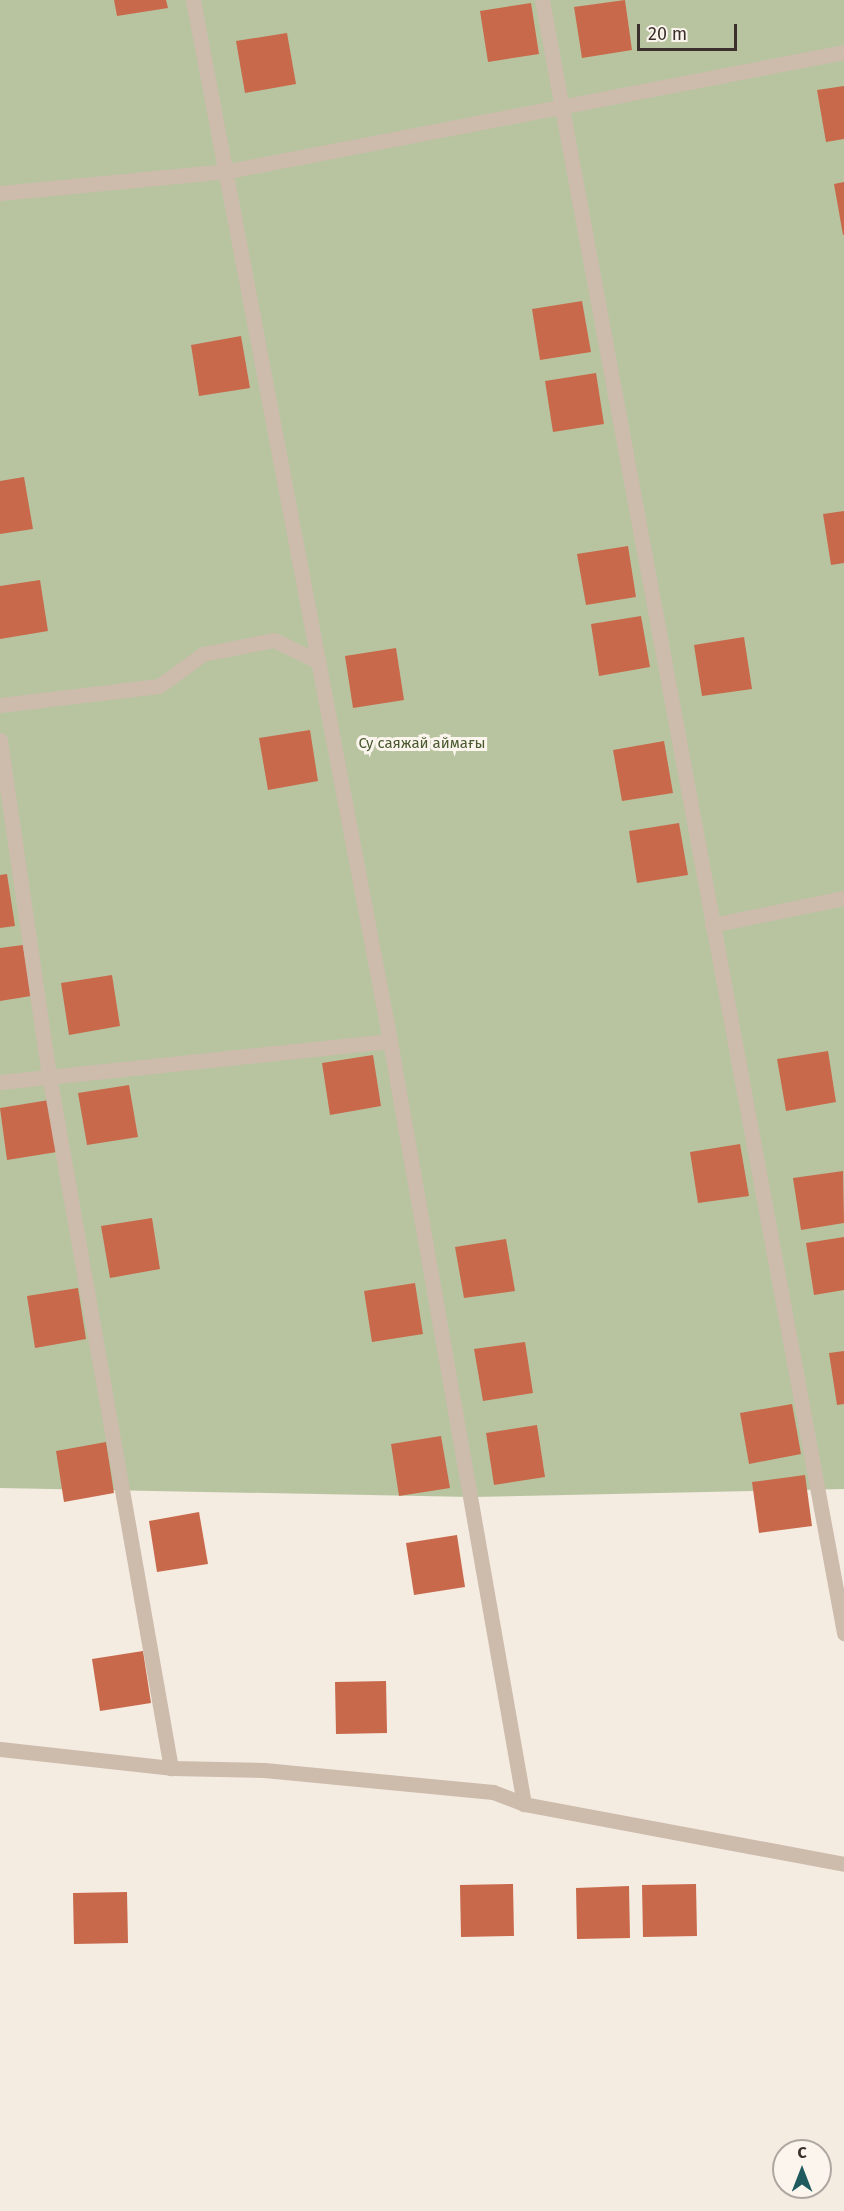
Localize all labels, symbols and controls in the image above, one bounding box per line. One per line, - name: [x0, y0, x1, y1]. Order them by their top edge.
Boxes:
- scale bar: [640, 12, 740, 50]
- text: 20 m: [648, 23, 687, 45]
- park label: Су саяжай аймағы: [358, 735, 486, 753]
- north arrow: [772, 2139, 832, 2199]
- text: С: [797, 2143, 807, 2162]

